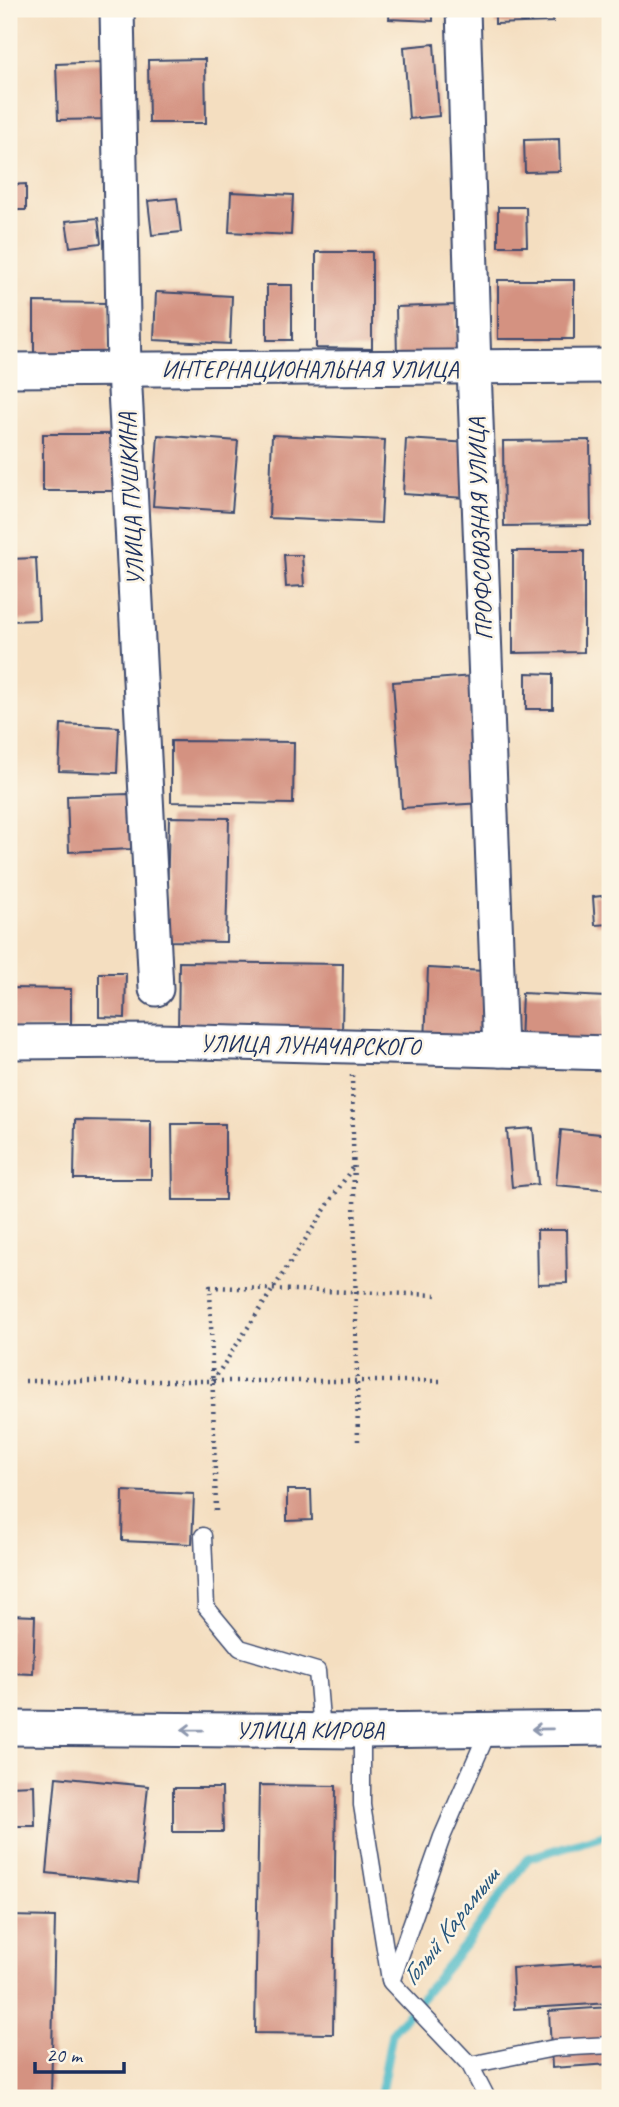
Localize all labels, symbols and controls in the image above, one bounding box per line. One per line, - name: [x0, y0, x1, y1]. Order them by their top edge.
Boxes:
- street label: ИНТЕРНАЦИОНАЛЬНАЯ УЛИЦА: [161, 354, 460, 384]
- street label: УЛИЦА ПУШКИНА: [111, 411, 151, 586]
- street label: ПРОФСОЮЗНАЯ УЛИЦА: [461, 416, 499, 641]
- street label: УЛИЦА ЛУНАЧАРСКОГО: [200, 1028, 422, 1062]
- street label: УЛИЦА КИРОВА: [236, 1715, 385, 1745]
- one-way arrow: [531, 1722, 554, 1735]
- one-way arrow: [181, 1723, 204, 1737]
- water label: Голый Карамыш: [393, 1858, 508, 1992]
- scale bar: [35, 2030, 124, 2074]
- text: 20 m: [46, 2042, 84, 2068]

